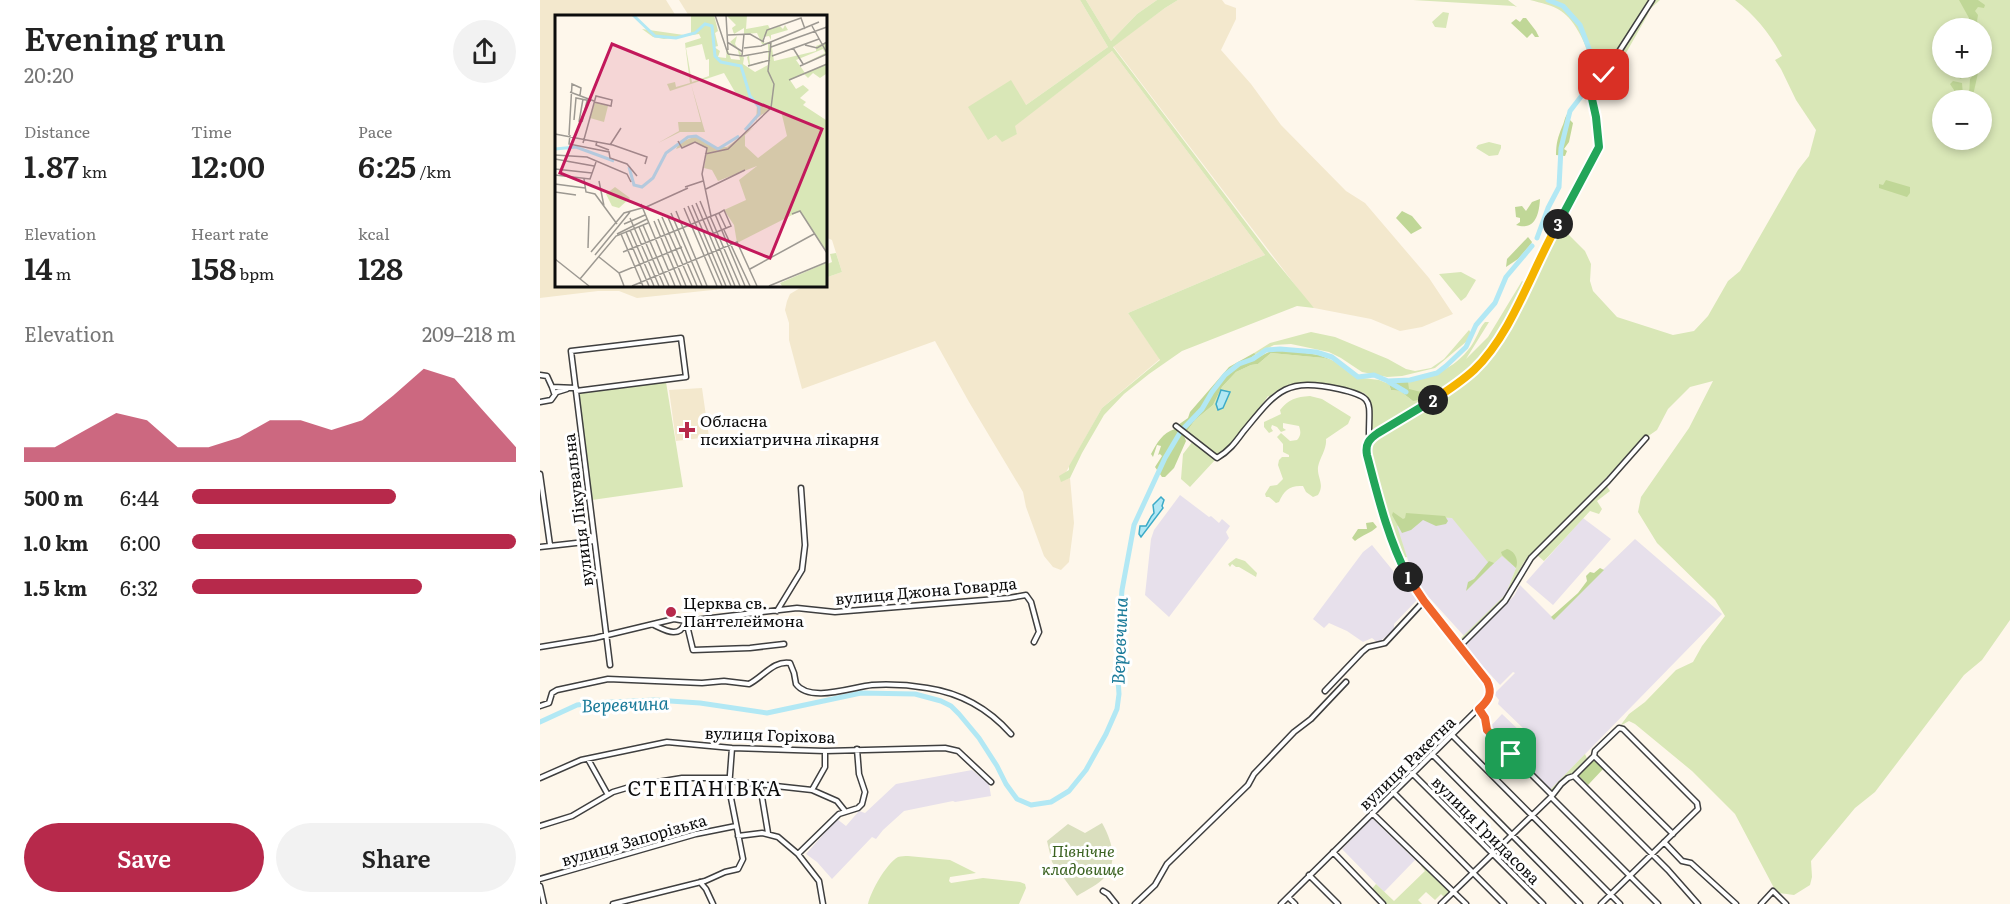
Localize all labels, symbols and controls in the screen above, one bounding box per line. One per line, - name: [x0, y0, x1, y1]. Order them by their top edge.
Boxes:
- text: Evening run: [24, 12, 226, 61]
- inset map: [555, 15, 826, 286]
- map controls: [1932, 18, 1992, 150]
- button: +: [1932, 18, 1992, 78]
- button: share: [453, 20, 516, 83]
- pin: [1578, 49, 1629, 100]
- icon: check: [1587, 58, 1620, 91]
- text: 20:20: [24, 59, 74, 89]
- button: −: [1932, 90, 1992, 150]
- text: Distance: [24, 119, 90, 143]
- text: Time: [191, 119, 232, 143]
- text: Pace: [358, 119, 392, 143]
- text: 1.87: [24, 143, 79, 187]
- text: 12:00: [191, 143, 265, 187]
- text: 6:25: [358, 143, 416, 187]
- text: km: [79, 159, 107, 183]
- text: /km: [416, 159, 451, 183]
- pin: 3: [1543, 209, 1573, 239]
- text: 3: [1554, 212, 1562, 236]
- text: Elevation: [24, 221, 96, 245]
- text: Heart rate: [191, 221, 269, 245]
- text: kcal: [358, 221, 390, 245]
- text: 14: [24, 245, 53, 289]
- text: 158: [191, 245, 236, 289]
- text: 128: [358, 245, 403, 289]
- text: m: [53, 261, 71, 285]
- text: bpm: [236, 261, 274, 285]
- text: Elevation: [24, 318, 114, 348]
- text: 209–218 m: [422, 318, 516, 348]
- pin: 2: [1418, 385, 1448, 415]
- text: 2: [1429, 388, 1437, 412]
- place label: Обласна психіатрична лікарня: [700, 408, 879, 450]
- marker: Обласна психіатрична лікарня: [678, 421, 696, 439]
- street label: вулиця Лікувальна: [556, 432, 598, 588]
- text: 500 m: [24, 482, 83, 512]
- text: 6:44: [120, 482, 159, 512]
- text: 1.0 km: [24, 527, 89, 557]
- text: 6:00: [120, 527, 161, 557]
- pin: 1: [1393, 562, 1423, 592]
- text: 1: [1405, 565, 1411, 589]
- street label: вулиця Джона Говарда: [834, 570, 1018, 610]
- text: 1.5 km: [24, 572, 87, 602]
- text: 6:32: [120, 572, 158, 602]
- place label: Церква св. Пантелеймона: [683, 590, 804, 632]
- water label: Веревчина: [1103, 596, 1134, 685]
- marker: Церква св. Пантелеймона: [664, 605, 678, 619]
- water label: Веревчина: [581, 688, 670, 719]
- street label: вулиця Ракетна: [1353, 710, 1460, 815]
- street label: вулиця Горіхова: [704, 720, 836, 748]
- pin: [1485, 728, 1536, 779]
- icon: arrive: [1494, 737, 1527, 770]
- street label: вулиця Гридасова: [1427, 770, 1547, 889]
- district label: СТЕПАНІВКА: [628, 772, 782, 802]
- street label: вулиця Запорізька: [558, 807, 710, 871]
- button: Save: [24, 823, 264, 892]
- button: Share: [276, 823, 516, 892]
- park label: Північне кладовище: [1042, 838, 1124, 880]

